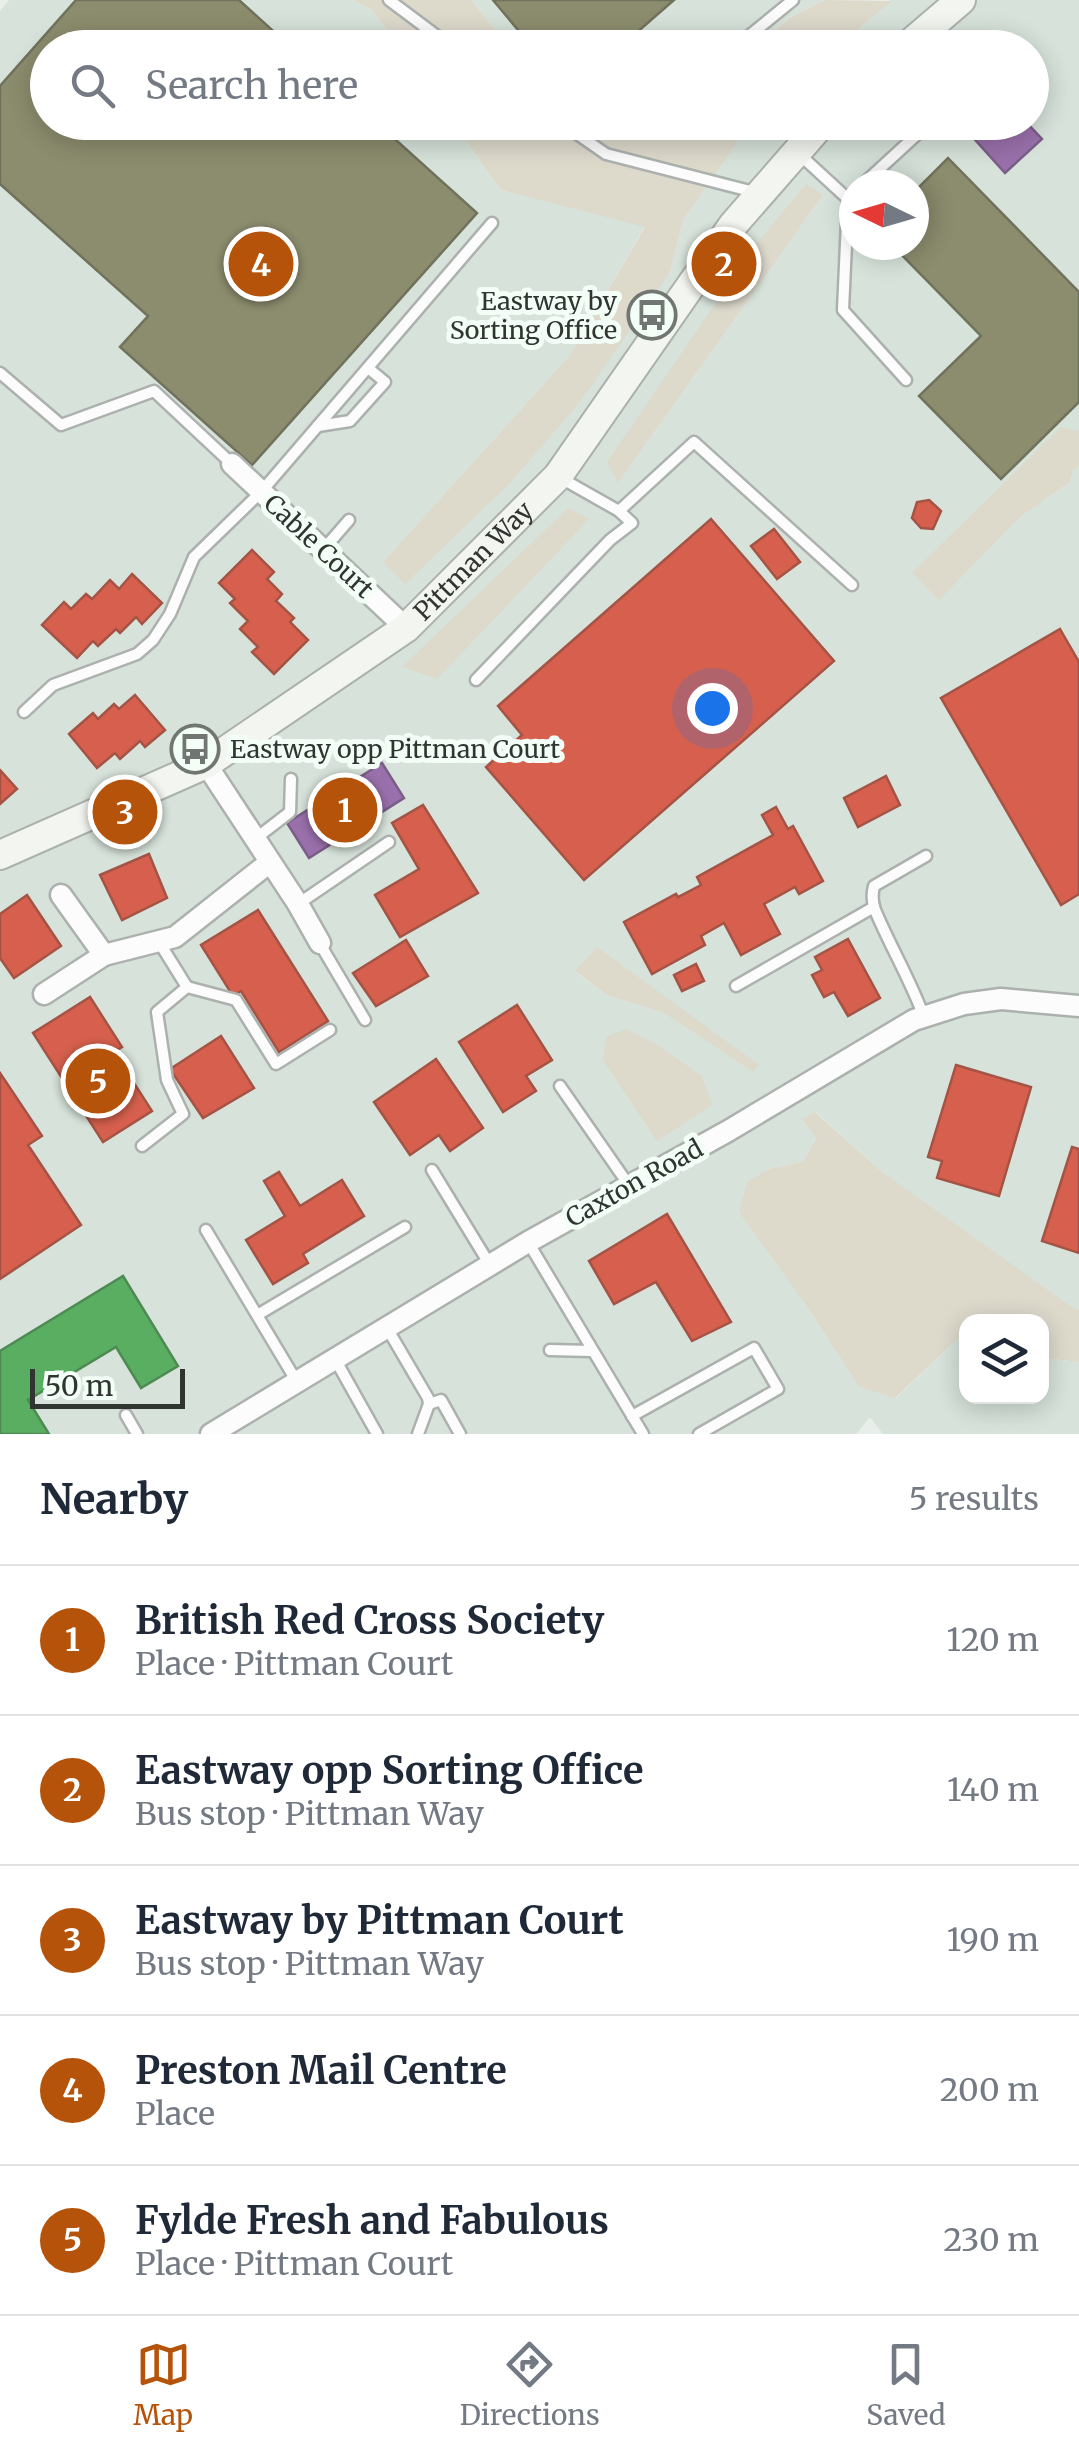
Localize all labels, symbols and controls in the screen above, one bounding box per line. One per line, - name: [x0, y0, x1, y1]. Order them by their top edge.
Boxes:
- search box: [30, 30, 1049, 140]
- icon: search: [65, 58, 120, 113]
- text: Search here: [145, 62, 358, 109]
- north arrow: [839, 170, 929, 260]
- pin: 4: [228, 226, 294, 302]
- pin: 2: [692, 226, 756, 302]
- place label: Eastway by Sorting Office: [450, 285, 617, 346]
- bus stop icon: Eastway by Sorting Office: [626, 289, 678, 341]
- street label: Cable Court: [258, 487, 381, 605]
- street label: Pittman Way: [407, 494, 540, 627]
- your location: [687, 683, 738, 734]
- bus stop icon: Eastway opp Pittman Court: [169, 723, 221, 775]
- place label: Eastway opp Pittman Court: [230, 733, 560, 765]
- pin: 1: [312, 772, 378, 848]
- pin: 3: [92, 774, 158, 850]
- pin: 5: [66, 1044, 130, 1118]
- street label: Caxton Road: [560, 1132, 708, 1234]
- map controls: [959, 1314, 1049, 1404]
- button: layers: [959, 1314, 1049, 1404]
- scale bar: [30, 1364, 185, 1408]
- text: 50 m: [45, 1368, 113, 1404]
- text: Nearby: [40, 1473, 188, 1525]
- text: 5 results: [909, 1479, 1039, 1519]
- text: British Red Cross Society: [135, 1597, 604, 1644]
- text: 1: [65, 1620, 80, 1660]
- text: 120 m: [947, 1620, 1039, 1660]
- text: Place · Pittman Court: [135, 1644, 453, 1684]
- text: Eastway opp Sorting Office: [135, 1747, 644, 1794]
- text: 2: [63, 1770, 82, 1810]
- text: 140 m: [947, 1770, 1039, 1810]
- text: Bus stop · Pittman Way: [135, 1794, 484, 1834]
- text: Eastway by Pittman Court: [135, 1897, 624, 1944]
- text: 3: [63, 1920, 82, 1960]
- text: 190 m: [947, 1920, 1039, 1960]
- text: Bus stop · Pittman Way: [135, 1944, 484, 1984]
- text: Preston Mail Centre: [135, 2047, 507, 2094]
- text: 4: [62, 2070, 83, 2110]
- text: 200 m: [940, 2070, 1039, 2110]
- text: Place: [135, 2094, 215, 2134]
- text: Fylde Fresh and Fabulous: [135, 2197, 609, 2244]
- text: 5: [63, 2220, 82, 2260]
- text: 230 m: [943, 2220, 1039, 2260]
- text: Place · Pittman Court: [135, 2244, 453, 2284]
- tab: Map: [133, 2337, 193, 2433]
- tab: Directions: [460, 2337, 600, 2433]
- tab: Saved: [866, 2337, 946, 2433]

